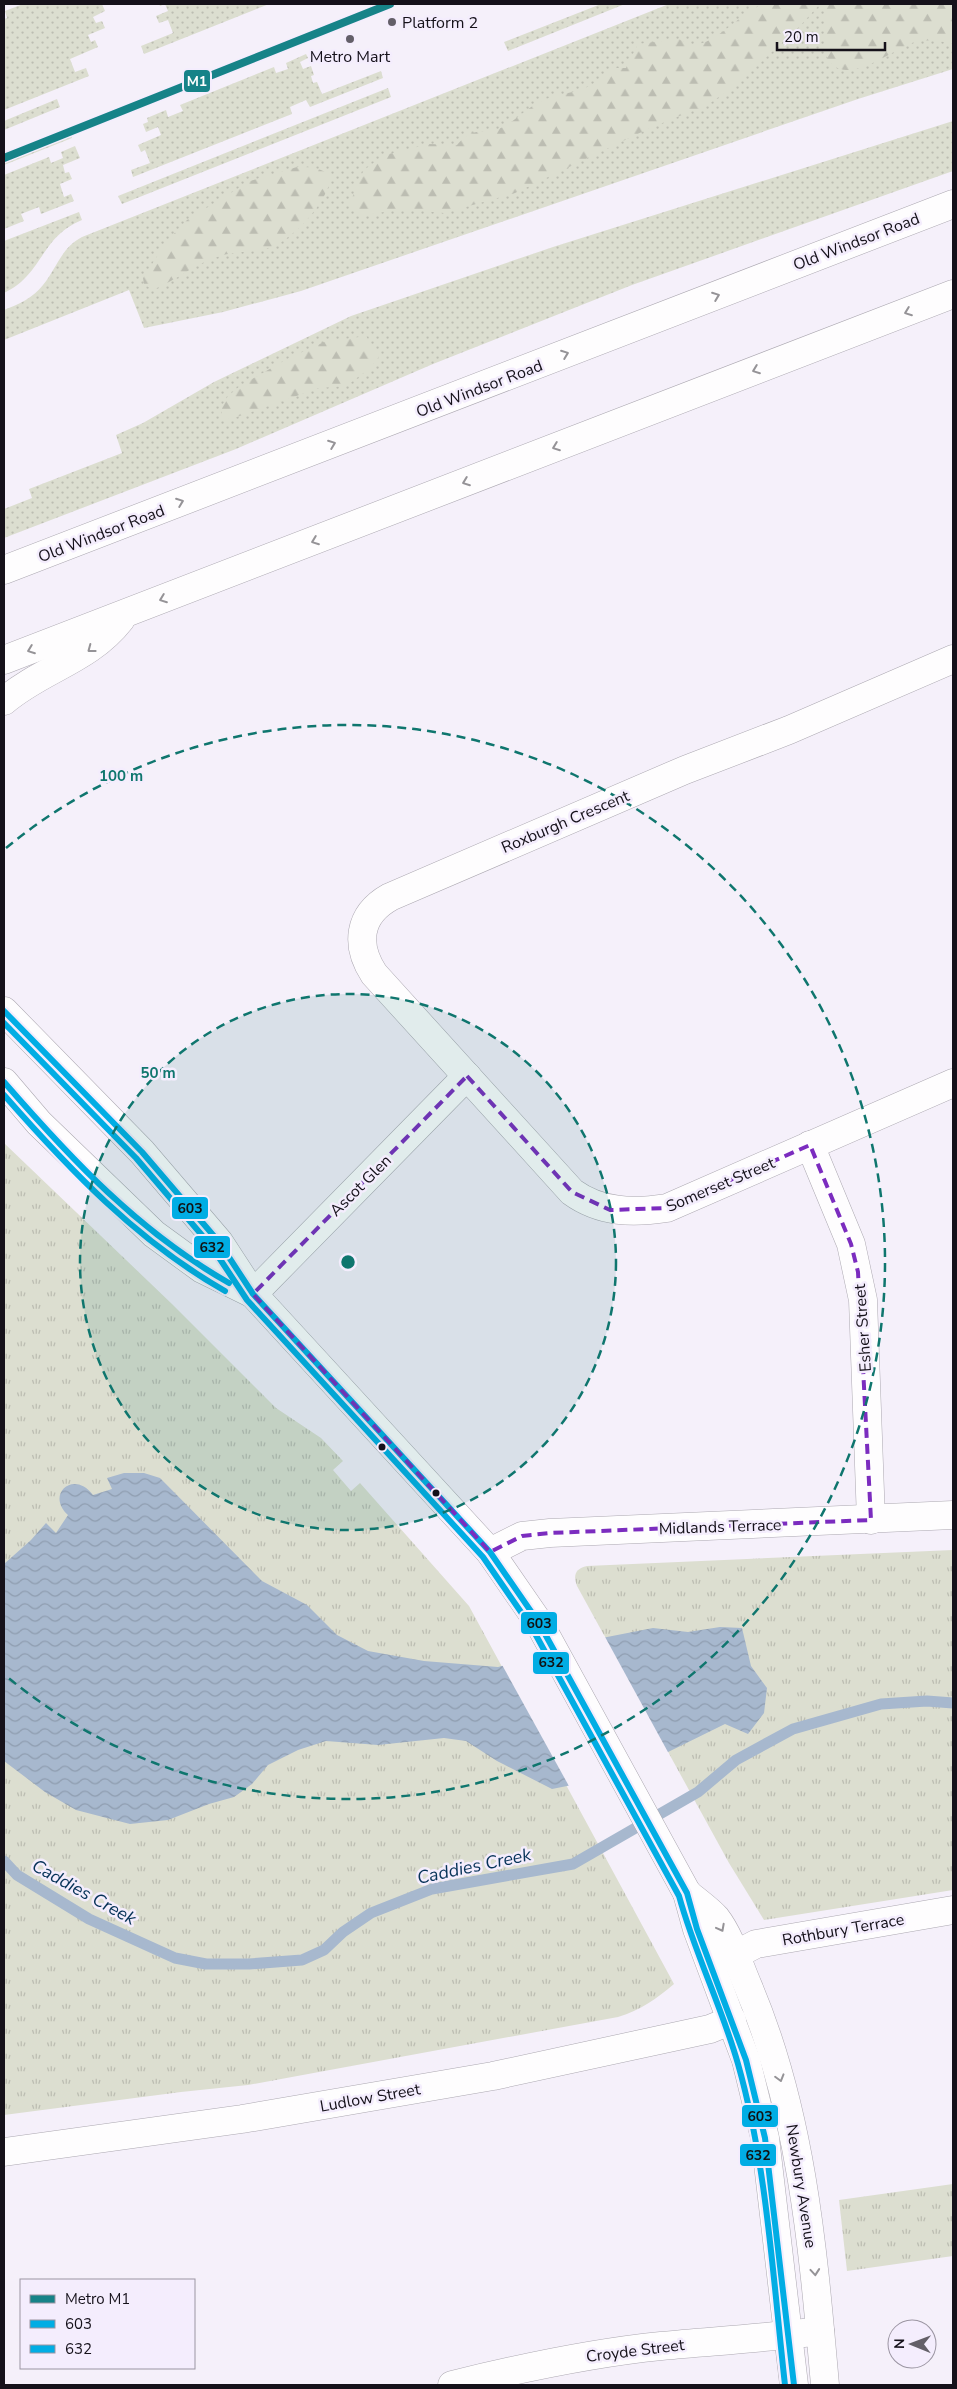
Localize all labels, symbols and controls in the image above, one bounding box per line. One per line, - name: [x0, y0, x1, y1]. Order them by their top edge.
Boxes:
- place label: Platform 2: [402, 12, 478, 34]
- marker: Platform 2: [386, 16, 398, 28]
- scale bar: [777, 20, 884, 52]
- text: 20 m: [784, 27, 819, 47]
- marker: Metro Mart: [344, 33, 356, 45]
- place label: Metro Mart: [310, 46, 391, 68]
- line badge: M1: [183, 69, 211, 93]
- text: M1: [187, 72, 207, 91]
- street label: Old Windsor Road: [790, 208, 923, 276]
- one-way arrow: [712, 292, 720, 302]
- one-way arrow: [904, 306, 913, 316]
- one-way arrow: [560, 350, 569, 361]
- street label: Old Windsor Road: [413, 355, 546, 423]
- one-way arrow: [752, 364, 761, 374]
- one-way arrow: [327, 440, 336, 450]
- one-way arrow: [552, 441, 561, 452]
- one-way arrow: [462, 476, 471, 486]
- one-way arrow: [175, 498, 184, 509]
- street label: Old Windsor Road: [35, 500, 168, 568]
- one-way arrow: [311, 535, 320, 545]
- one-way arrow: [159, 593, 168, 604]
- one-way arrow: [88, 643, 97, 651]
- one-way arrow: [27, 644, 35, 654]
- text: 100 m: [99, 766, 143, 786]
- street label: Roxburgh Crescent: [498, 785, 633, 859]
- text: 50 m: [140, 1063, 176, 1083]
- street label: Ascot Glen: [325, 1150, 396, 1221]
- street label: Somerset Street: [663, 1152, 779, 1218]
- line badge: 603: [171, 1196, 209, 1220]
- text: 603: [177, 1199, 203, 1218]
- line badge: 632: [193, 1235, 231, 1259]
- text: 632: [199, 1238, 225, 1257]
- centre of rings: [339, 1253, 357, 1271]
- street label: Esher Street: [849, 1283, 877, 1373]
- unlabelled marker: [377, 1442, 387, 1452]
- unlabelled marker: [431, 1488, 441, 1498]
- street label: Midlands Terrace: [658, 1514, 782, 1540]
- line badge: 603: [520, 1611, 558, 1635]
- text: 603: [526, 1614, 552, 1633]
- line badge: 632: [532, 1651, 570, 1675]
- text: 632: [538, 1653, 564, 1672]
- water label: Caddies Creek: [415, 1842, 534, 1890]
- water label: Caddies Creek: [27, 1853, 141, 1931]
- street label: Rothbury Terrace: [780, 1908, 906, 1952]
- one-way arrow: [715, 1922, 725, 1931]
- one-way arrow: [774, 2074, 785, 2083]
- street label: Ludlow Street: [318, 2078, 422, 2118]
- line badge: 603: [741, 2104, 779, 2128]
- text: 603: [747, 2107, 773, 2126]
- street label: Newbury Avenue: [780, 2123, 822, 2250]
- line badge: 632: [739, 2143, 777, 2167]
- text: 632: [745, 2146, 771, 2165]
- one-way arrow: [809, 2269, 820, 2277]
- legend: [20, 2279, 195, 2369]
- text: Metro M1: [65, 2289, 130, 2309]
- text: 603: [65, 2314, 92, 2334]
- north arrow: [887, 2319, 937, 2369]
- street label: Croyde Street: [585, 2334, 686, 2368]
- text: N: [890, 2338, 909, 2349]
- text: 632: [65, 2339, 92, 2359]

